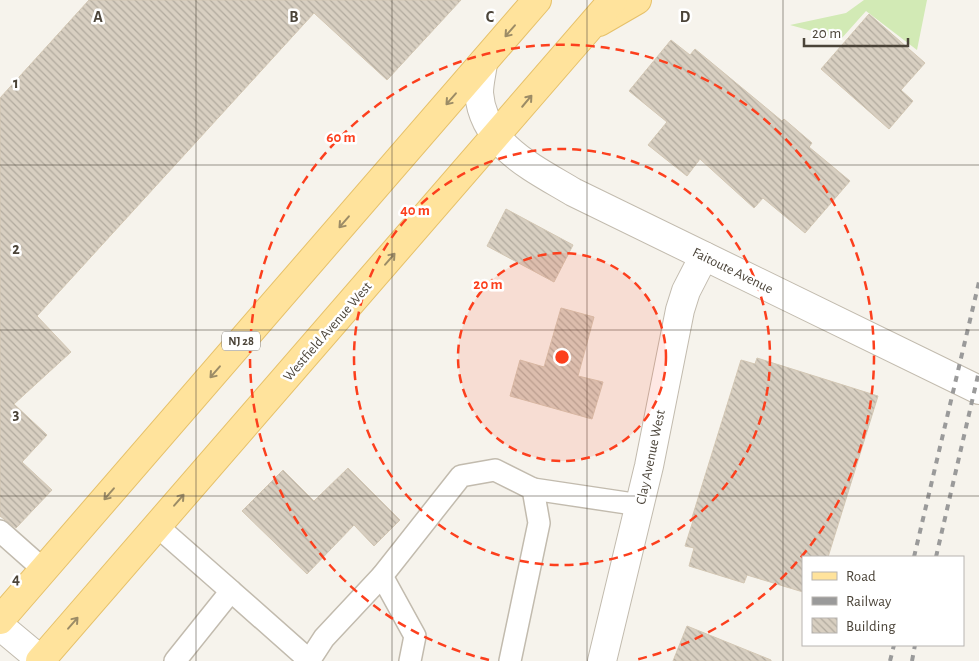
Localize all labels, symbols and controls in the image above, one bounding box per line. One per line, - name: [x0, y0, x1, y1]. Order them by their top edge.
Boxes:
- text: A: [93, 9, 103, 25]
- text: B: [289, 9, 299, 25]
- text: C: [486, 9, 495, 25]
- text: D: [680, 9, 691, 25]
- scale bar: [804, 15, 908, 47]
- one-way arrow: [504, 25, 515, 38]
- text: 20 m: [812, 26, 841, 41]
- text: 1: [13, 75, 19, 91]
- one-way arrow: [445, 93, 456, 106]
- one-way arrow: [521, 95, 532, 108]
- text: 60 m: [326, 130, 356, 145]
- text: 40 m: [400, 203, 430, 218]
- one-way arrow: [339, 216, 350, 229]
- text: 2: [12, 241, 20, 257]
- street label: Faitoute Avenue: [690, 245, 775, 296]
- one-way arrow: [384, 253, 395, 266]
- text: 20 m: [473, 277, 503, 292]
- street label: Westfield Avenue West: [281, 279, 375, 384]
- road number: NJ 28: [222, 332, 260, 351]
- centre of rings: [553, 348, 571, 366]
- one-way arrow: [209, 365, 221, 378]
- text: 3: [13, 406, 20, 422]
- street label: Clay Avenue West: [634, 408, 668, 506]
- one-way arrow: [103, 488, 114, 501]
- one-way arrow: [174, 494, 185, 507]
- legend: [802, 556, 964, 646]
- text: Road: [846, 569, 876, 584]
- text: 4: [12, 571, 20, 587]
- text: Railway: [846, 594, 892, 609]
- one-way arrow: [67, 617, 78, 630]
- text: Building: [846, 619, 896, 634]

